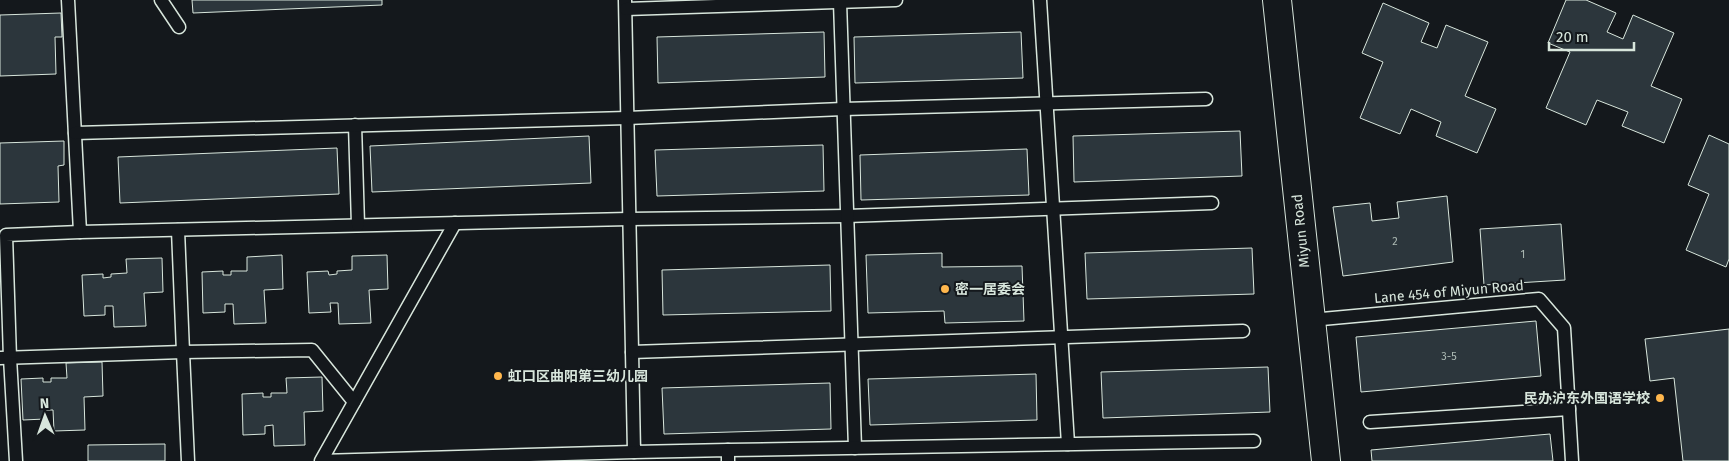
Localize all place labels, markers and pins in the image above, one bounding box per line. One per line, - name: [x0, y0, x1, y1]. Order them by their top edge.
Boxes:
- place label: 密一居委会: [955, 281, 1025, 298]
- marker: 密一居委会: [939, 283, 951, 295]
- place label: 虹口区曲阳第三幼儿园: [508, 368, 648, 385]
- marker: 虹口区曲阳第三幼儿园: [492, 370, 504, 382]
- place label: 民办沪东外国语学校: [1524, 390, 1650, 407]
- marker: 民办沪东外国语学校: [1654, 392, 1666, 404]

